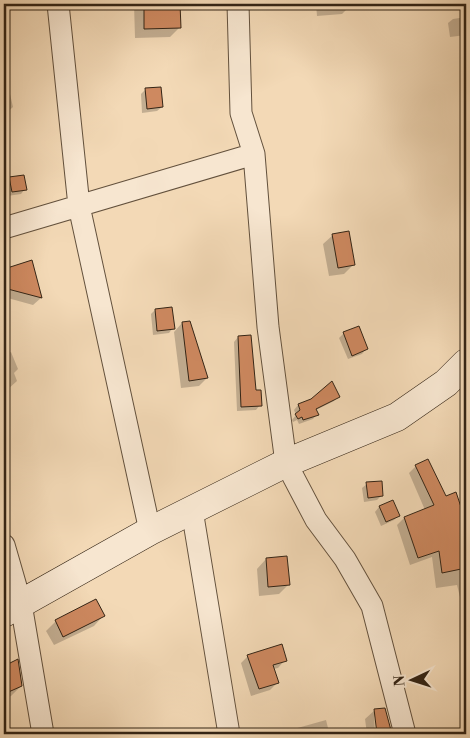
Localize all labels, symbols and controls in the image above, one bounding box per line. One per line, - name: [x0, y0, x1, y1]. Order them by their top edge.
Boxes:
- north arrow: [388, 656, 438, 706]
- text: N: [391, 675, 409, 687]

